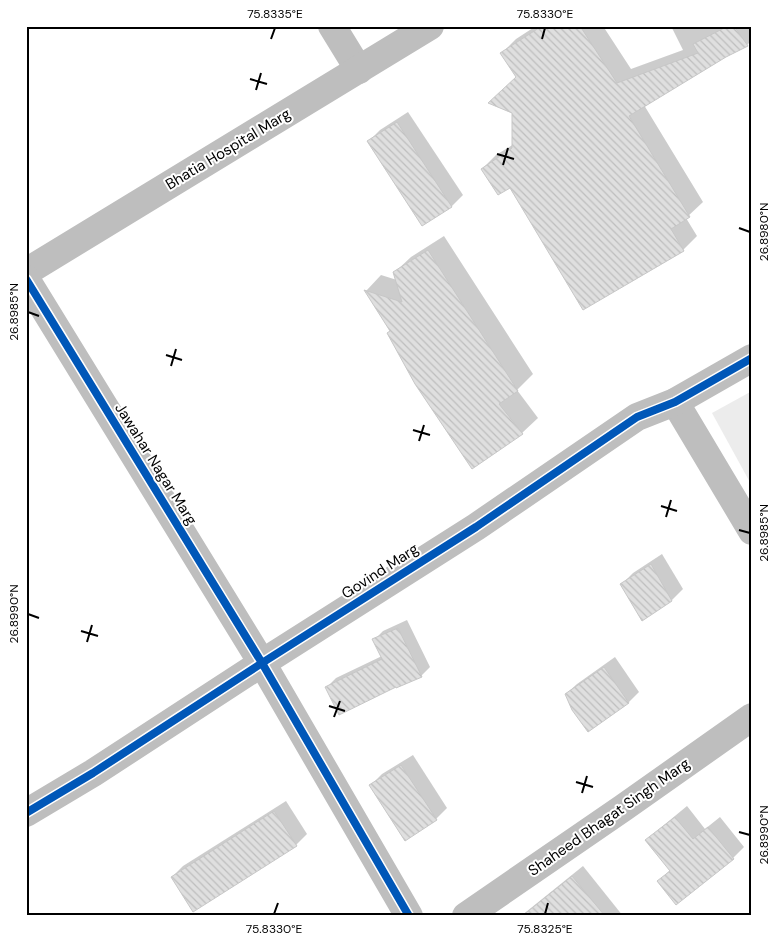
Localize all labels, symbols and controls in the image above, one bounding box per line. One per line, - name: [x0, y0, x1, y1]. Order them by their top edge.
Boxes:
- text: 75.8335°E: [247, 6, 303, 22]
- text: 75.8330°E: [517, 6, 573, 22]
- street label: Bhatia Hospital Marg: [162, 104, 294, 194]
- text: 26.8980°N: [756, 203, 772, 261]
- text: 26.8985°N: [6, 283, 22, 341]
- street label: Jawahar Nagar Marg: [110, 399, 202, 529]
- text: 26.8985°N: [756, 504, 772, 562]
- street label: Govind Marg: [338, 539, 422, 603]
- text: 26.8990°N: [6, 585, 22, 644]
- street label: Shaheed Bhagat Singh Marg: [524, 753, 694, 881]
- text: 26.8990°N: [756, 806, 772, 865]
- text: 75.8330°E: [246, 921, 302, 937]
- text: 75.8325°E: [517, 921, 573, 937]

